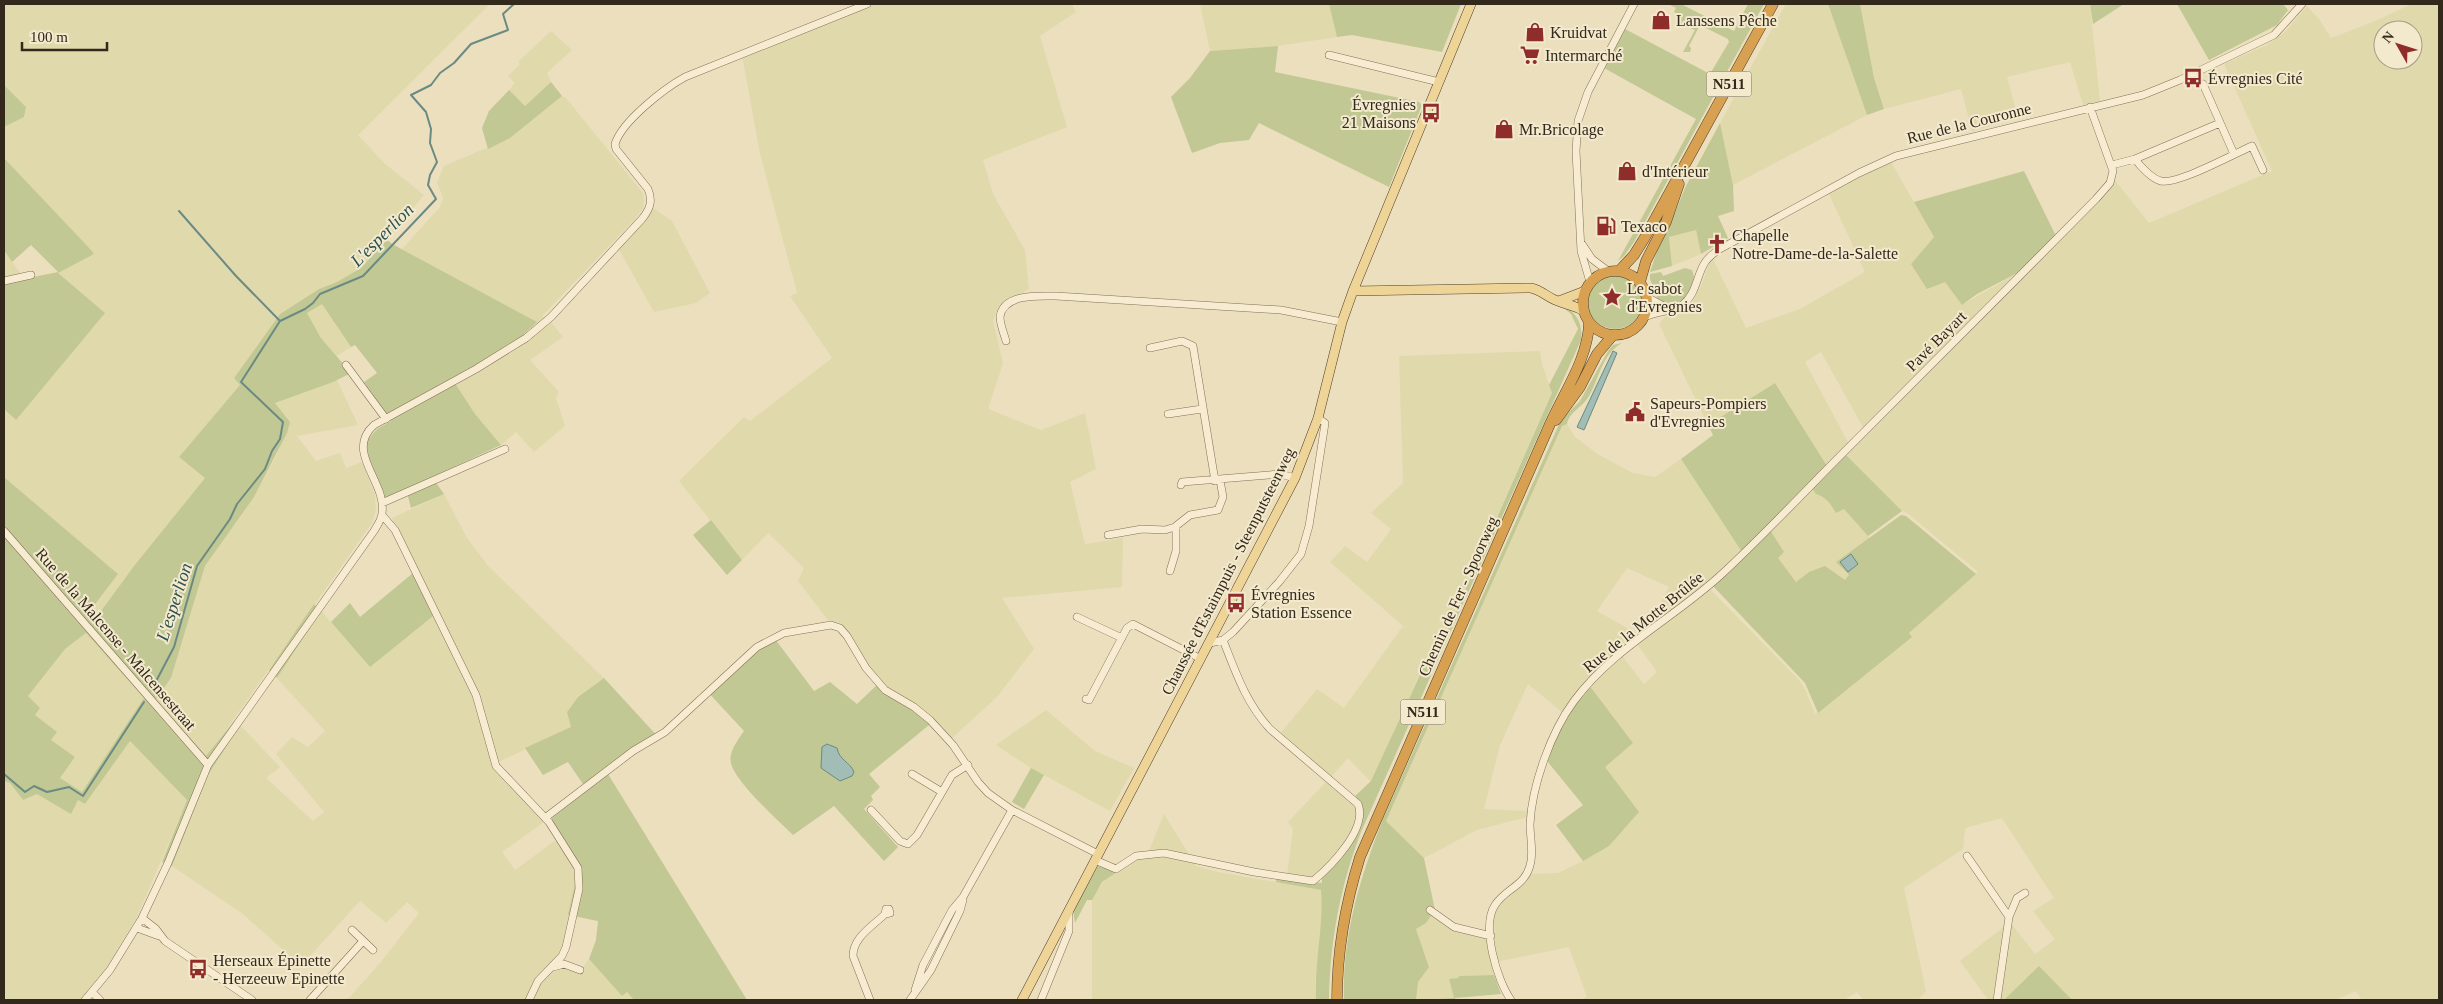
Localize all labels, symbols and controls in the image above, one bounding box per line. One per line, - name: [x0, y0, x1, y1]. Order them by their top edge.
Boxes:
- shop icon: Lanssens Pêche: [1650, 9, 1672, 31]
- place label: Lanssens Pêche: [1676, 12, 1777, 29]
- scale bar: [22, 20, 108, 52]
- north arrow: [2373, 20, 2423, 70]
- shop icon: Kruidvat: [1524, 21, 1546, 43]
- place label: Kruidvat: [1550, 24, 1607, 41]
- text: N: [2379, 28, 2397, 46]
- text: 100 m: [30, 29, 68, 45]
- supermarket icon: Intermarché: [1519, 44, 1541, 66]
- place label: Intermarché: [1545, 47, 1622, 64]
- bus stop icon: Évregnies Cité: [2182, 67, 2204, 89]
- place label: Évregnies Cité: [2208, 69, 2303, 88]
- road number: N511: [1706, 72, 1752, 96]
- place label: Évregnies 21 Maisons: [1342, 95, 1416, 131]
- street label: Rue de la Couronne: [1905, 99, 2033, 147]
- bus stop icon: Évregnies 21 Maisons: [1420, 102, 1442, 124]
- shop icon: Mr.Bricolage: [1493, 118, 1515, 140]
- place label: Mr.Bricolage: [1519, 121, 1604, 139]
- shop icon: d'Intérieur: [1616, 160, 1638, 182]
- place label: d'Intérieur: [1642, 163, 1709, 180]
- water label: L'esperlion: [346, 199, 418, 271]
- fuel station icon: Texaco: [1595, 215, 1617, 237]
- place label: Texaco: [1621, 218, 1667, 235]
- place label: Chapelle Notre-Dame-de-la-Salette: [1732, 227, 1898, 262]
- church icon: Chapelle Notre-Dame-de-la-Salette: [1706, 233, 1728, 255]
- place label: Le sabot d'Evregnies: [1627, 280, 1702, 316]
- place icon: Le sabot d'Evregnies: [1601, 286, 1623, 308]
- street label: Pavé Bayart: [1903, 307, 1971, 375]
- place label: Sapeurs-Pompiers d'Evregnies: [1650, 395, 1766, 431]
- public building icon: Sapeurs-Pompiers d'Evregnies: [1624, 401, 1646, 423]
- street label: Chaussée d'Estaimpuis - Steenputsteenweg: [1158, 445, 1299, 698]
- street label: Chemin de Fer - Spoorweg: [1415, 513, 1502, 679]
- street label: Rue de la Malcense - Malcensestraat: [32, 545, 200, 734]
- water label: L'esperlion: [152, 560, 196, 644]
- street label: Rue de la Motte Brûlée: [1580, 568, 1706, 676]
- place label: Évregnies Station Essence: [1251, 585, 1352, 621]
- bus stop icon: Évregnies Station Essence: [1225, 592, 1247, 614]
- road number: N511: [1400, 700, 1446, 724]
- place label: Herseaux Épinette - Herzeeuw Epinette: [213, 951, 344, 988]
- bus stop icon: Herseaux Épinette - Herzeeuw Epinette: [187, 958, 209, 980]

